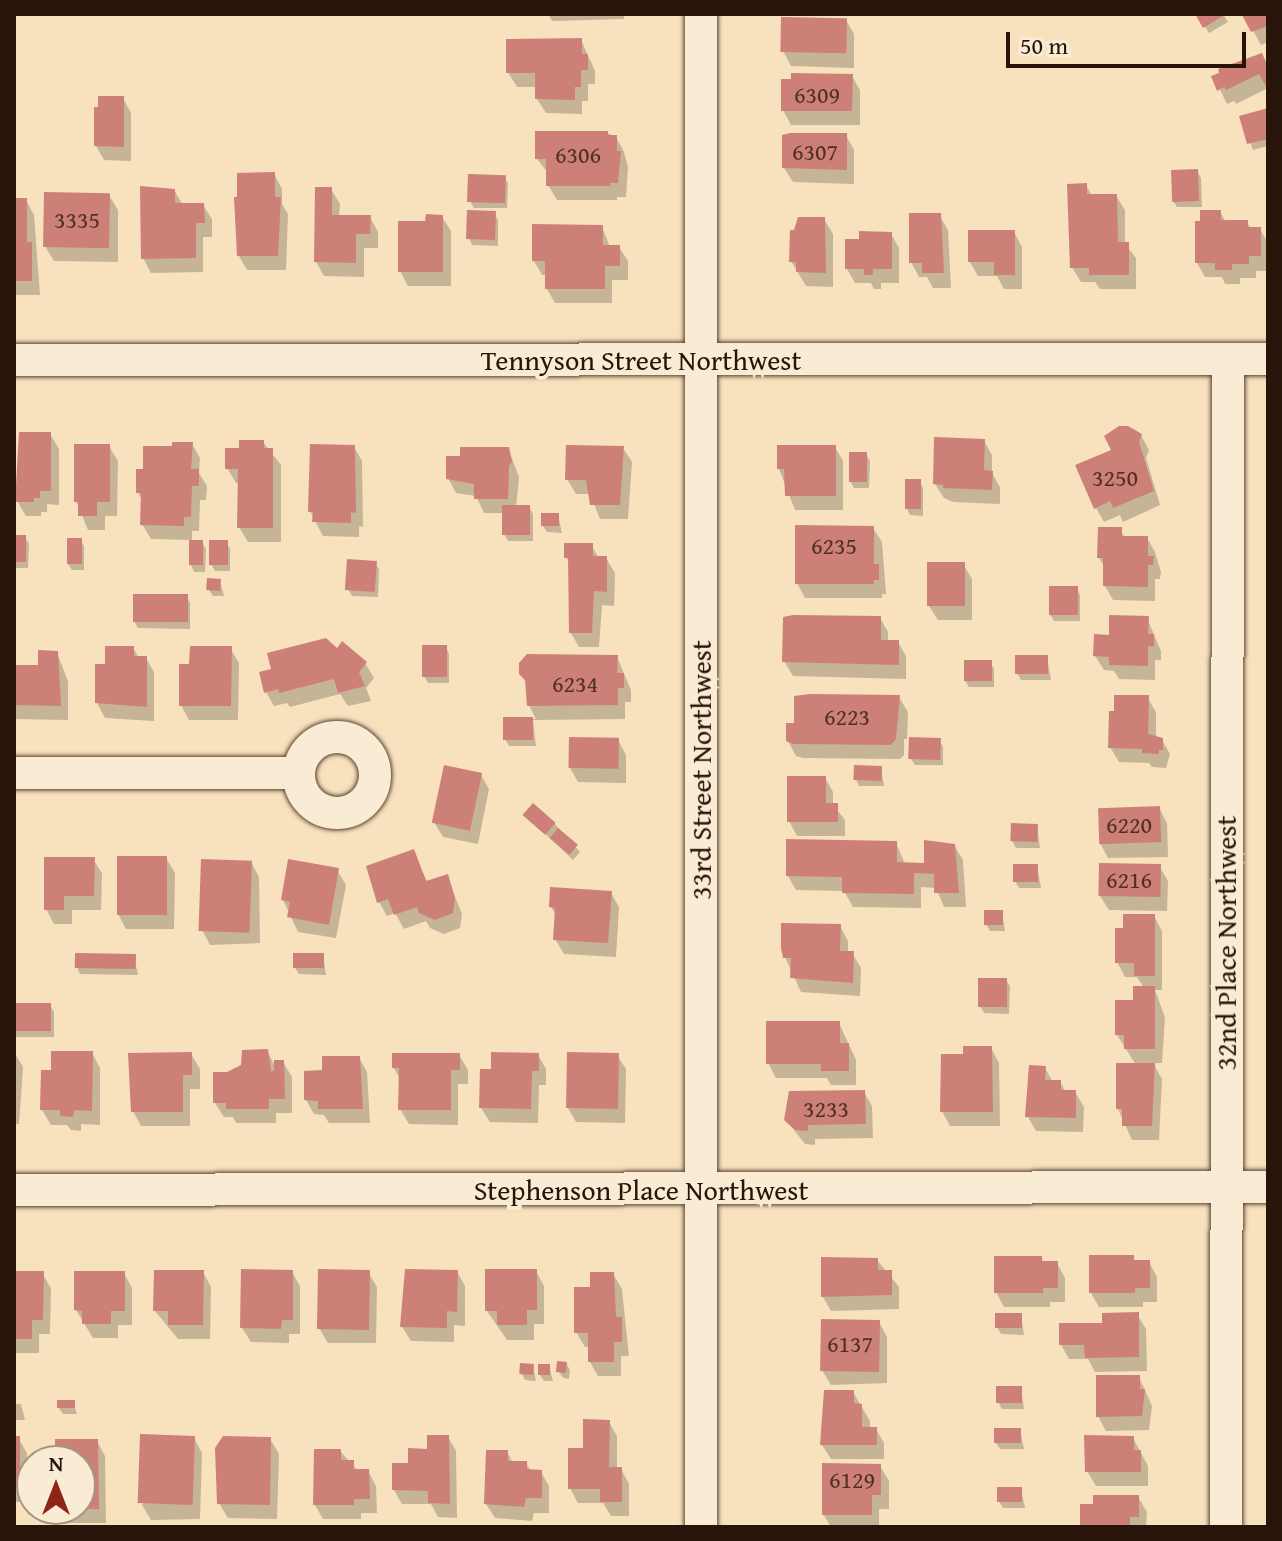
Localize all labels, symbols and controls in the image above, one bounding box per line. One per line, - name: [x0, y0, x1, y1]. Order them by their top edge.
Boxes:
- scale bar: [1010, 16, 1250, 66]
- text: 50 m: [1020, 28, 1068, 63]
- house number: 6309: [794, 81, 840, 109]
- house number: 6307: [792, 138, 838, 166]
- house number: 6306: [555, 141, 601, 169]
- house number: 3335: [54, 206, 100, 234]
- street label: Tennyson Street Northwest: [481, 343, 801, 377]
- house number: 3250: [1092, 464, 1138, 492]
- house number: 6235: [811, 532, 857, 560]
- street label: 33rd Street Northwest: [684, 640, 718, 900]
- house number: 6234: [552, 670, 598, 698]
- house number: 6223: [824, 703, 870, 731]
- house number: 6220: [1106, 811, 1152, 839]
- street label: 32nd Place Northwest: [1209, 816, 1243, 1070]
- house number: 6216: [1106, 866, 1152, 894]
- house number: 3233: [803, 1095, 849, 1123]
- street label: Stephenson Place Northwest: [474, 1173, 808, 1207]
- house number: 6137: [827, 1330, 873, 1358]
- north arrow: [16, 1445, 96, 1525]
- text: N: [49, 1447, 63, 1479]
- house number: 6129: [829, 1466, 875, 1494]

